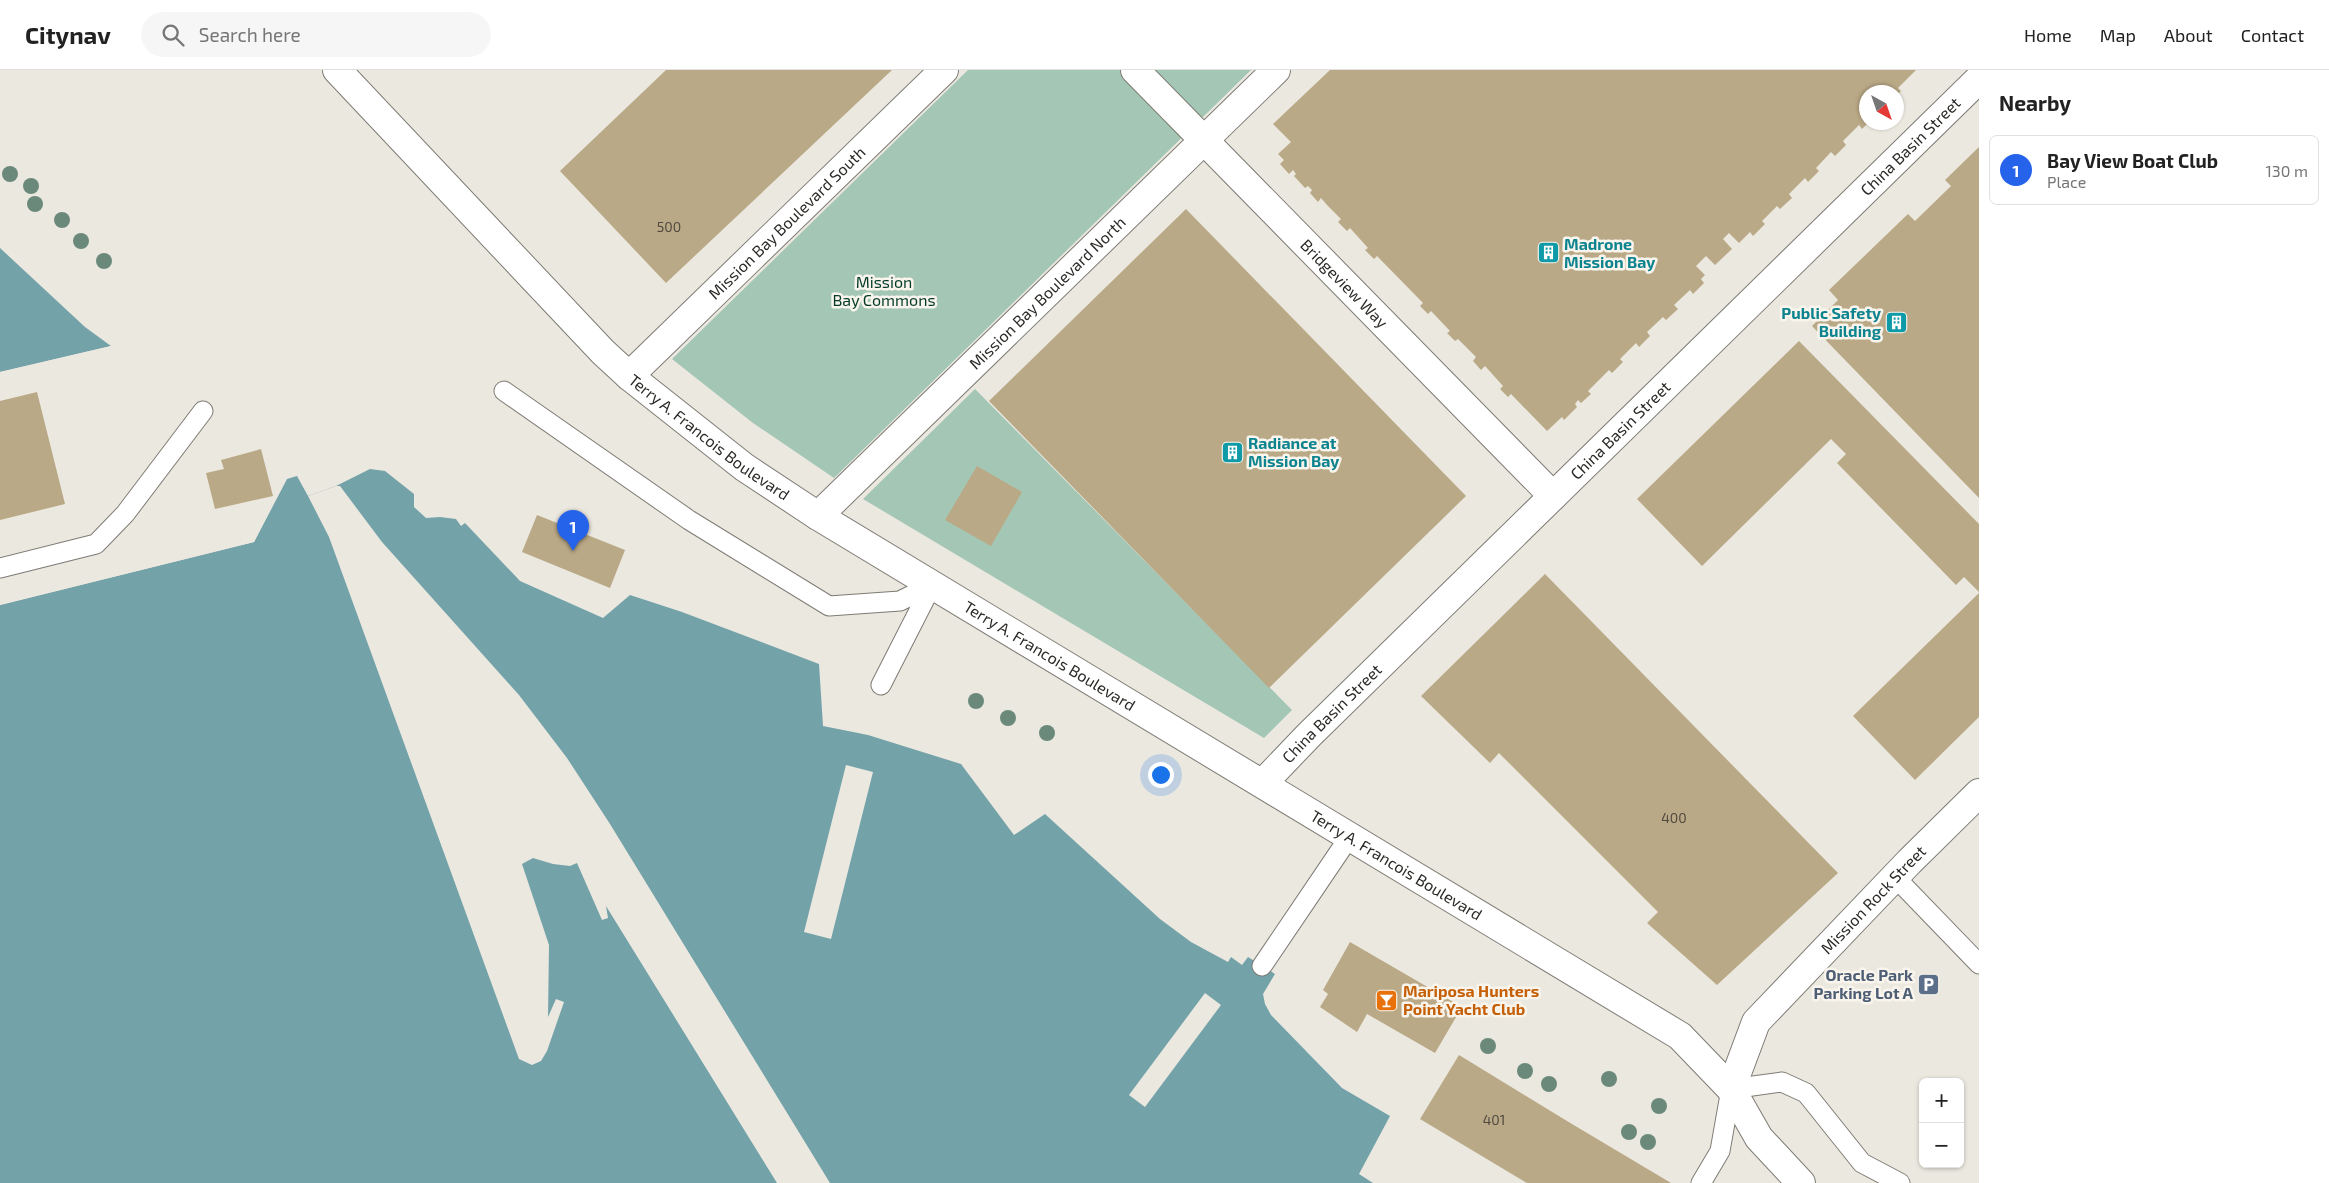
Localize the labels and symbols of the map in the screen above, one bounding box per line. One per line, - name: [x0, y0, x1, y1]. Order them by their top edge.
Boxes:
- north arrow: [1859, 85, 1904, 130]
- street label: China Basin Street: [1856, 93, 1964, 199]
- street label: Mission Bay Boulevard South: [704, 142, 869, 303]
- street label: Mission Bay Boulevard North: [965, 212, 1129, 373]
- house number: 500: [657, 218, 681, 235]
- place label: Madrone Mission Bay: [1564, 234, 1655, 272]
- street label: Bridgeview Way: [1297, 235, 1393, 332]
- building icon: Madrone Mission Bay: [1536, 241, 1560, 265]
- park label: Mission Bay Commons: [832, 272, 936, 309]
- place label: Public Safety Building: [1781, 303, 1882, 340]
- building icon: Public Safety Building: [1885, 310, 1909, 334]
- street label: Terry A. Francois Boulevard: [625, 370, 794, 504]
- street label: China Basin Street: [1566, 377, 1674, 483]
- place label: Radiance at Mission Bay: [1248, 433, 1339, 471]
- building icon: Radiance at Mission Bay: [1220, 440, 1244, 464]
- pin: 1: [557, 510, 589, 551]
- street label: Terry A. Francois Boulevard: [961, 596, 1139, 714]
- street label: China Basin Street: [1278, 660, 1385, 766]
- your location: [1148, 762, 1174, 788]
- street label: Terry A. Francois Boulevard: [1307, 806, 1486, 924]
- house number: 400: [1661, 809, 1687, 826]
- street label: Mission Rock Street: [1816, 841, 1929, 957]
- place label: Oracle Park Parking Lot A: [1813, 965, 1914, 1002]
- parking icon: Oracle Park Parking Lot A: [1917, 972, 1941, 996]
- place label: Mariposa Hunters Point Yacht Club: [1403, 981, 1539, 1018]
- bar icon: Mariposa Hunters Point Yacht Club: [1375, 988, 1399, 1012]
- house number: 401: [1483, 1111, 1505, 1128]

